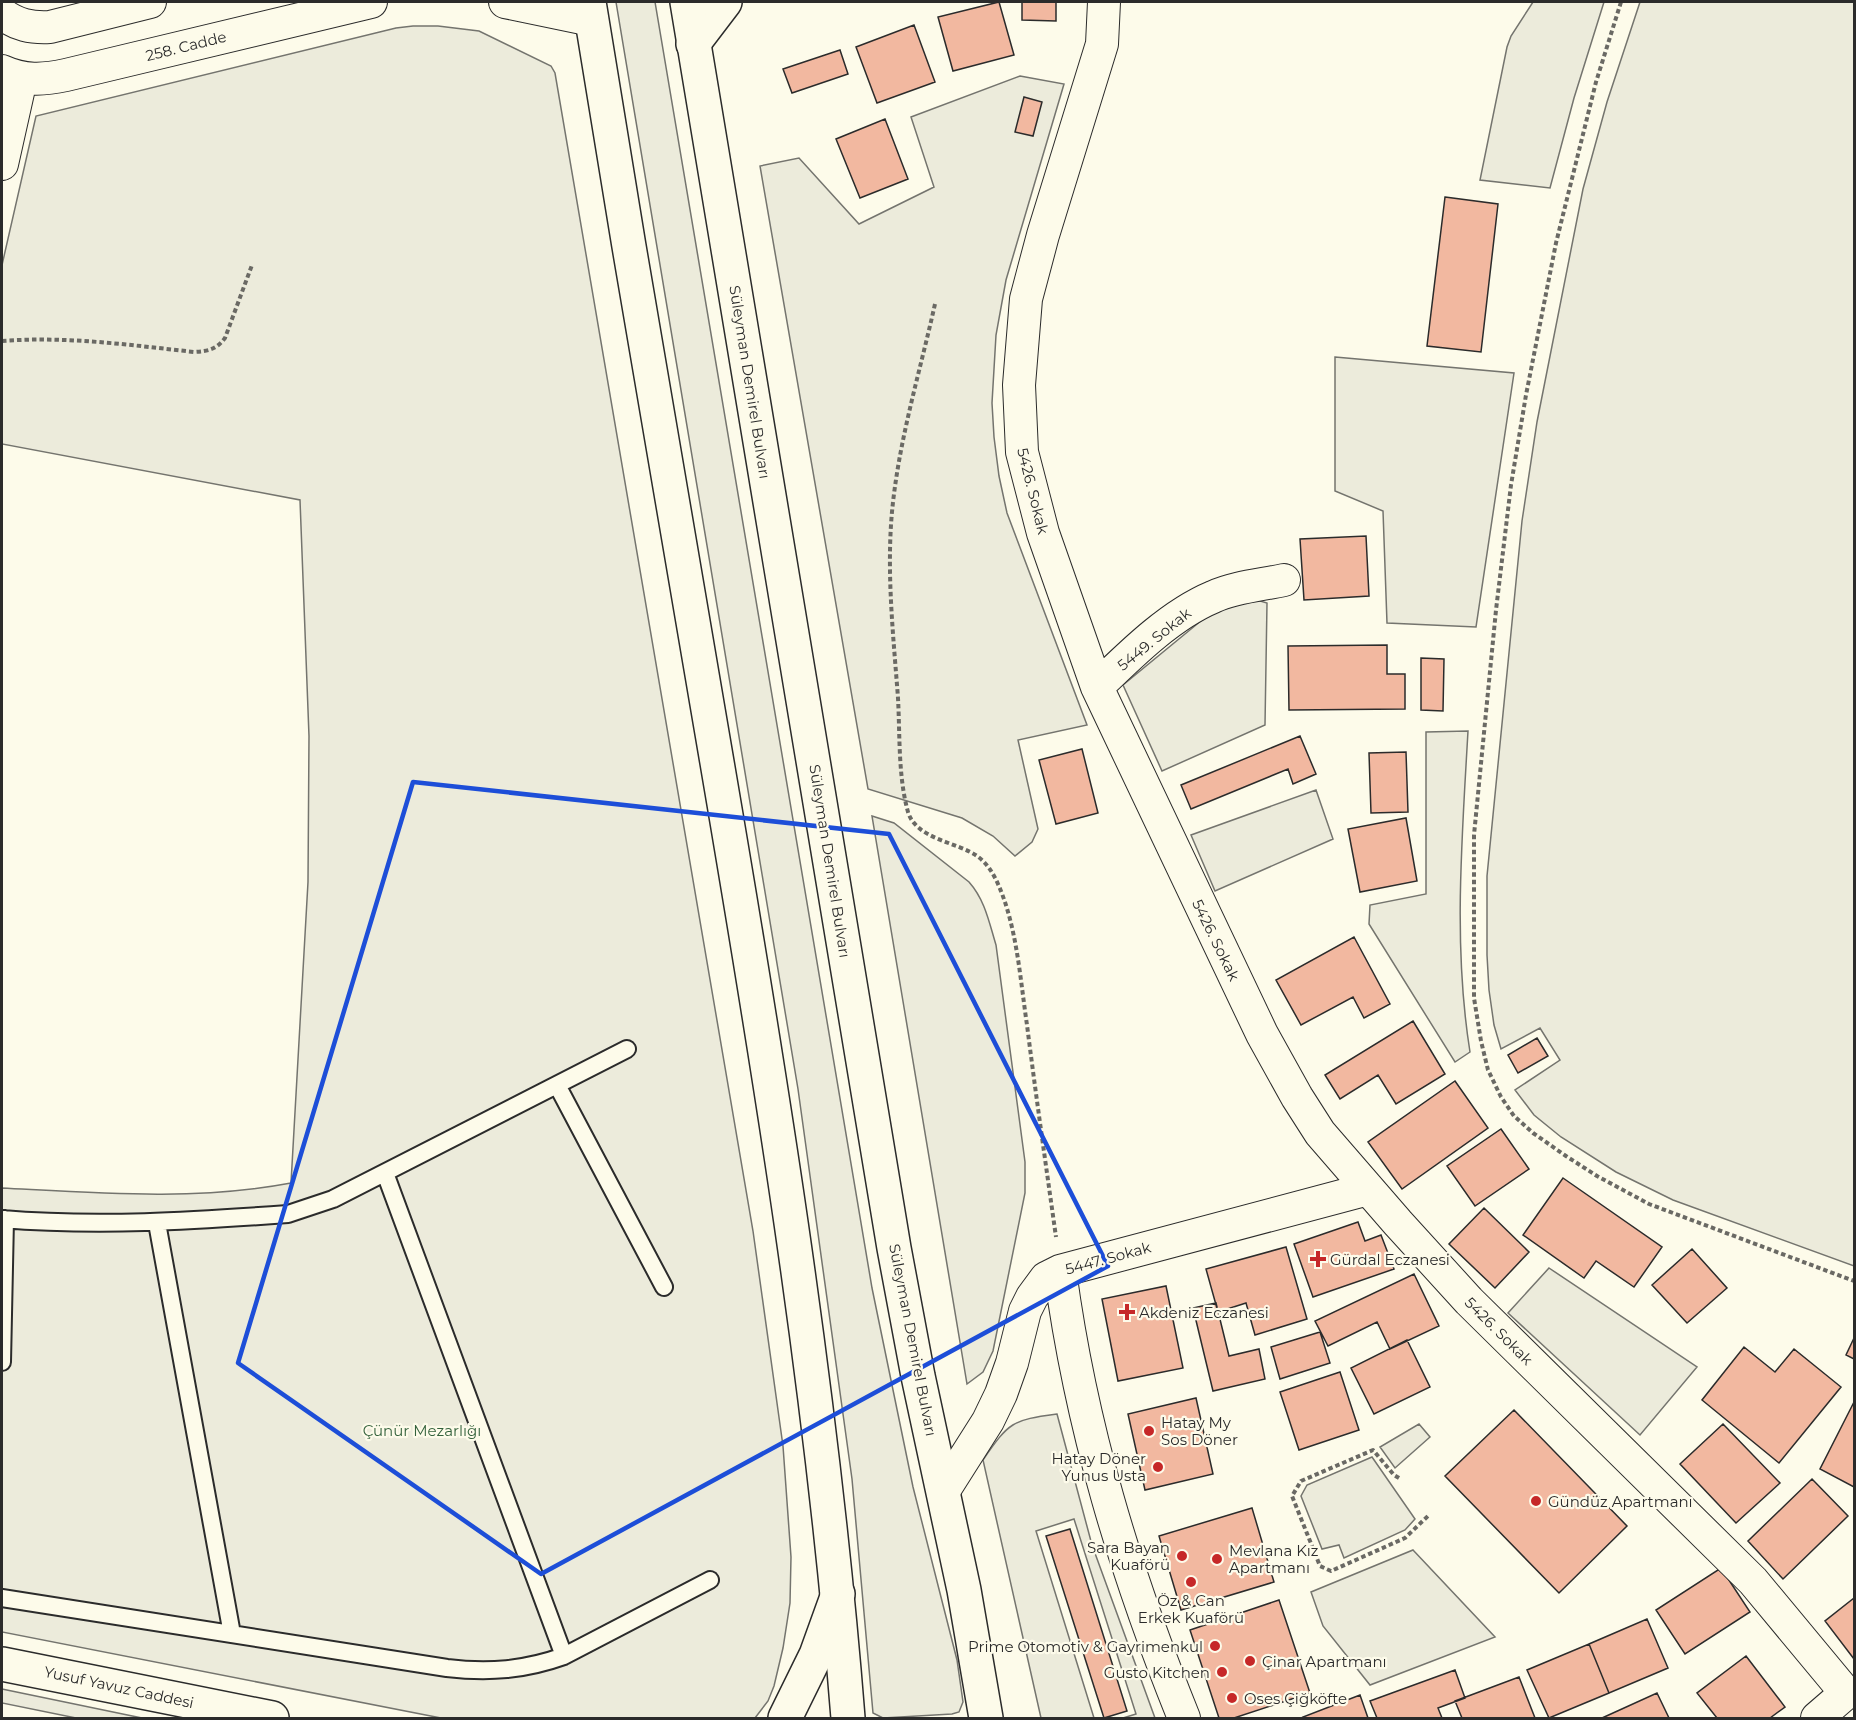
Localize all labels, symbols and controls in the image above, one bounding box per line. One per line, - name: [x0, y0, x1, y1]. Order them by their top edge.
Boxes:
- street label: 258. Cadde: [144, 27, 228, 65]
- street label: Süleyman Demirel Bulvarı: [725, 284, 775, 480]
- street label: 5426. Sokak: [1013, 446, 1053, 536]
- street label: 5449. Sokak: [1113, 603, 1195, 675]
- street label: Süleyman Demirel Bulvarı: [805, 763, 855, 959]
- street label: 5426. Sokak: [1188, 896, 1244, 984]
- street label: 5447. Sokak: [1063, 1237, 1153, 1279]
- street label: Süleyman Demirel Bulvarı: [885, 1242, 941, 1438]
- place label: Gürdal Eczanesi: [1330, 1250, 1450, 1269]
- marker: Gürdal Eczanesi: [1311, 1252, 1325, 1266]
- street label: 5426. Sokak: [1461, 1293, 1537, 1369]
- place label: Akdeniz Eczanesi: [1139, 1303, 1269, 1322]
- marker: Akdeniz Eczanesi: [1120, 1305, 1134, 1319]
- place label: Hatay My Sos Döner: [1161, 1413, 1238, 1449]
- park label: Çünür Mezarlığı: [363, 1421, 481, 1440]
- marker: Hatay My Sos Döner: [1142, 1424, 1156, 1438]
- place label: Hatay Döner Yunus Usta: [1052, 1449, 1146, 1485]
- marker: Hatay Döner Yunus Usta: [1151, 1460, 1165, 1474]
- place label: Gündüz Apartmanı: [1548, 1492, 1693, 1511]
- marker: Gündüz Apartmanı: [1529, 1494, 1543, 1508]
- place label: Sara Bayan Kuaförü: [1087, 1538, 1170, 1574]
- place label: Mevlana Kız Apartmanı: [1229, 1541, 1319, 1577]
- marker: Sara Bayan Kuaförü: [1175, 1549, 1189, 1563]
- marker: Mevlana Kız Apartmanı: [1210, 1552, 1224, 1566]
- marker: Öz & Can Erkek Kuaförü: [1184, 1575, 1198, 1589]
- place label: Öz & Can Erkek Kuaförü: [1138, 1591, 1244, 1627]
- place label: Prime Otomotiv & Gayrimenkul: [968, 1637, 1203, 1656]
- marker: Prime Otomotiv & Gayrimenkul: [1208, 1639, 1222, 1653]
- place label: Çinar Apartmanı: [1262, 1652, 1387, 1671]
- marker: Çinar Apartmanı: [1243, 1654, 1257, 1668]
- street label: Yusuf Yavuz Caddesi: [42, 1662, 196, 1712]
- place label: Gusto Kitchen: [1104, 1663, 1210, 1682]
- marker: Gusto Kitchen: [1215, 1665, 1229, 1679]
- place label: Oses Çiğköfte: [1244, 1689, 1347, 1708]
- marker: Oses Çiğköfte: [1225, 1691, 1239, 1705]

